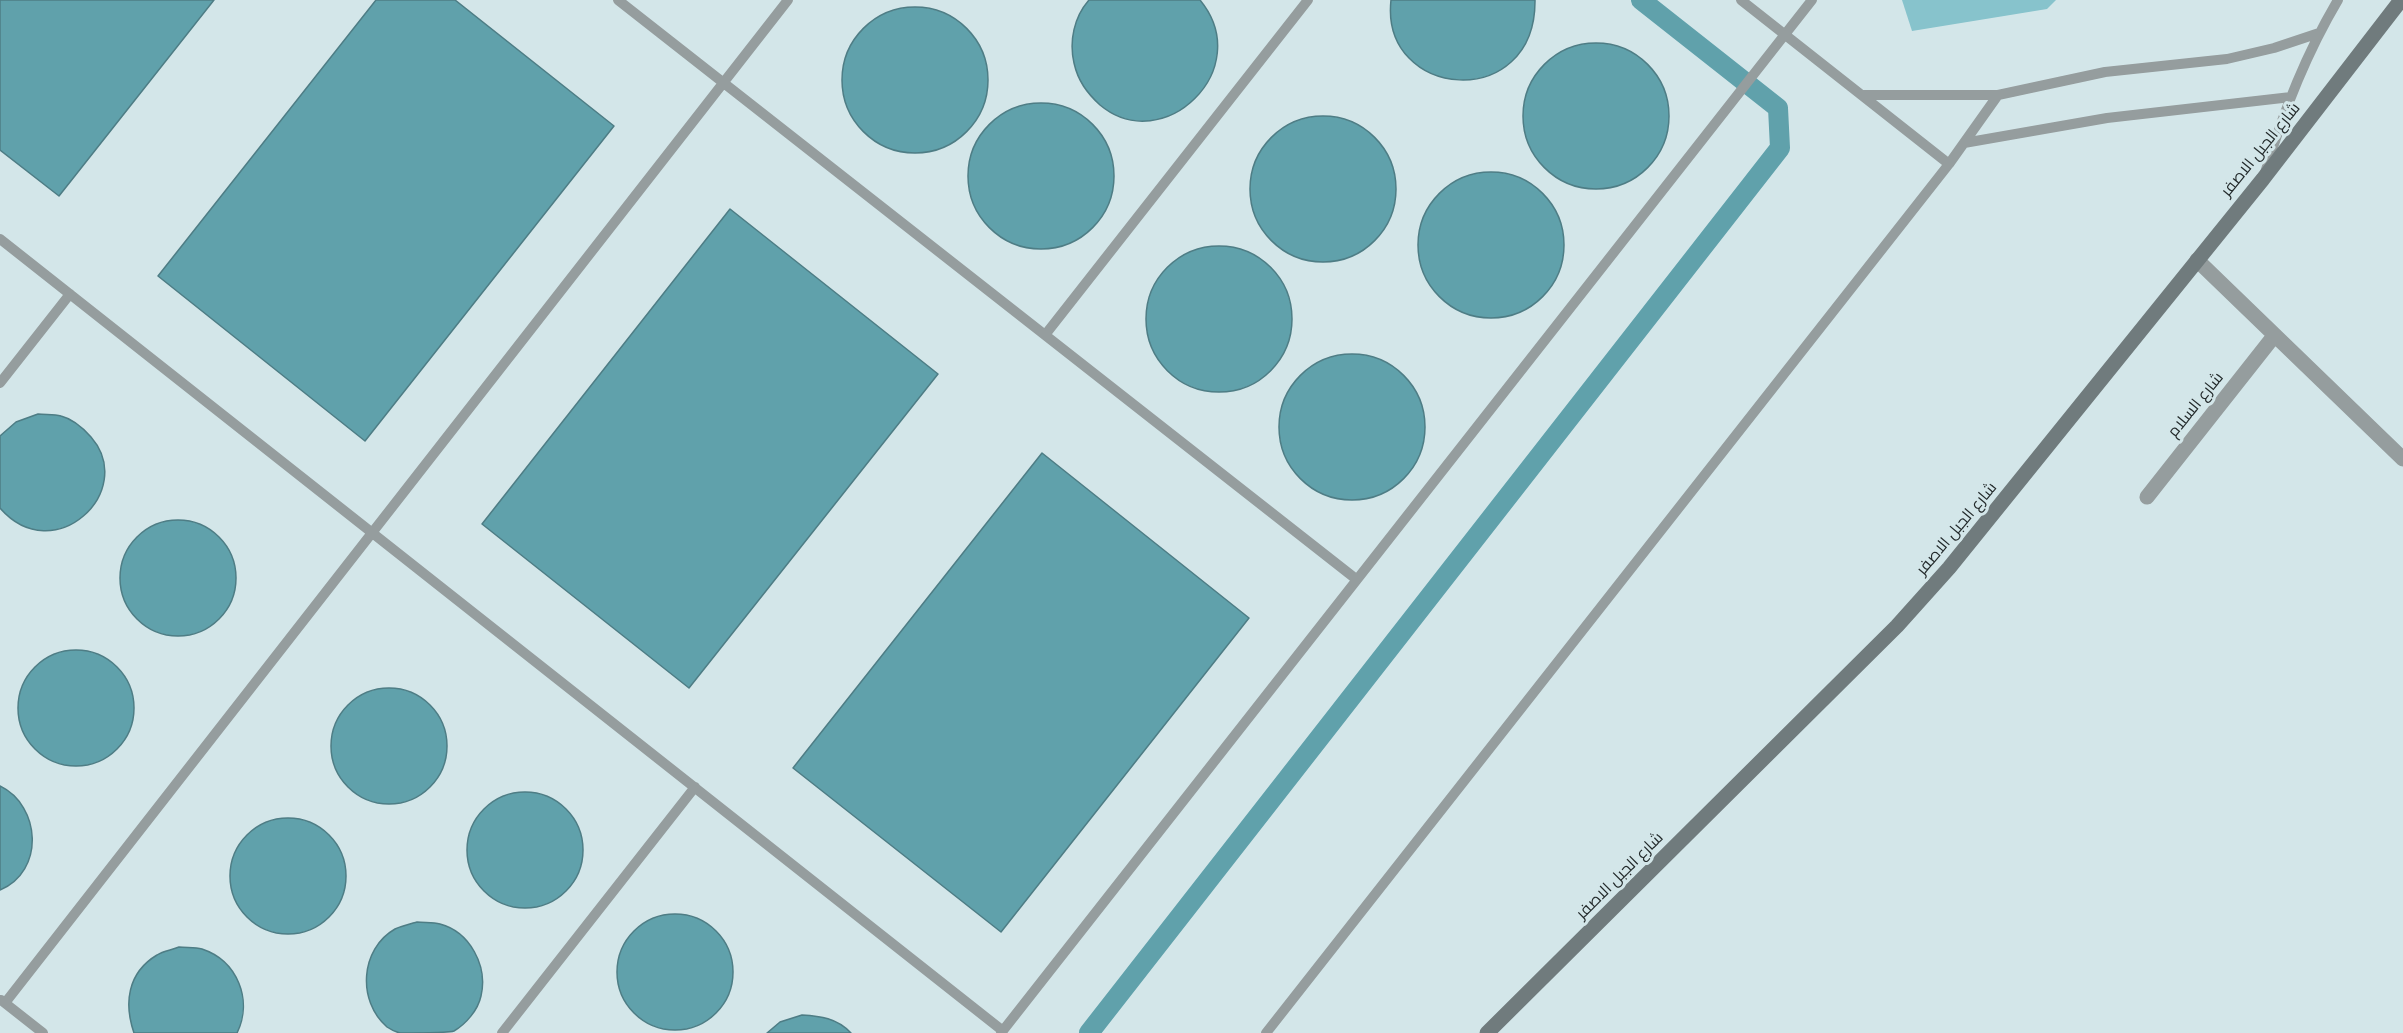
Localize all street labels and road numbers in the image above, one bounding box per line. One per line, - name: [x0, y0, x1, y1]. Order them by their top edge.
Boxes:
- street label: شارع الجبل الاصفر: [2217, 99, 2305, 201]
- street label: شارع السلام: [2164, 369, 2228, 441]
- street label: شارع الجبل الاصفر: [1913, 479, 2001, 579]
- street label: شارع الجبل الاصفر: [1572, 828, 1668, 924]

